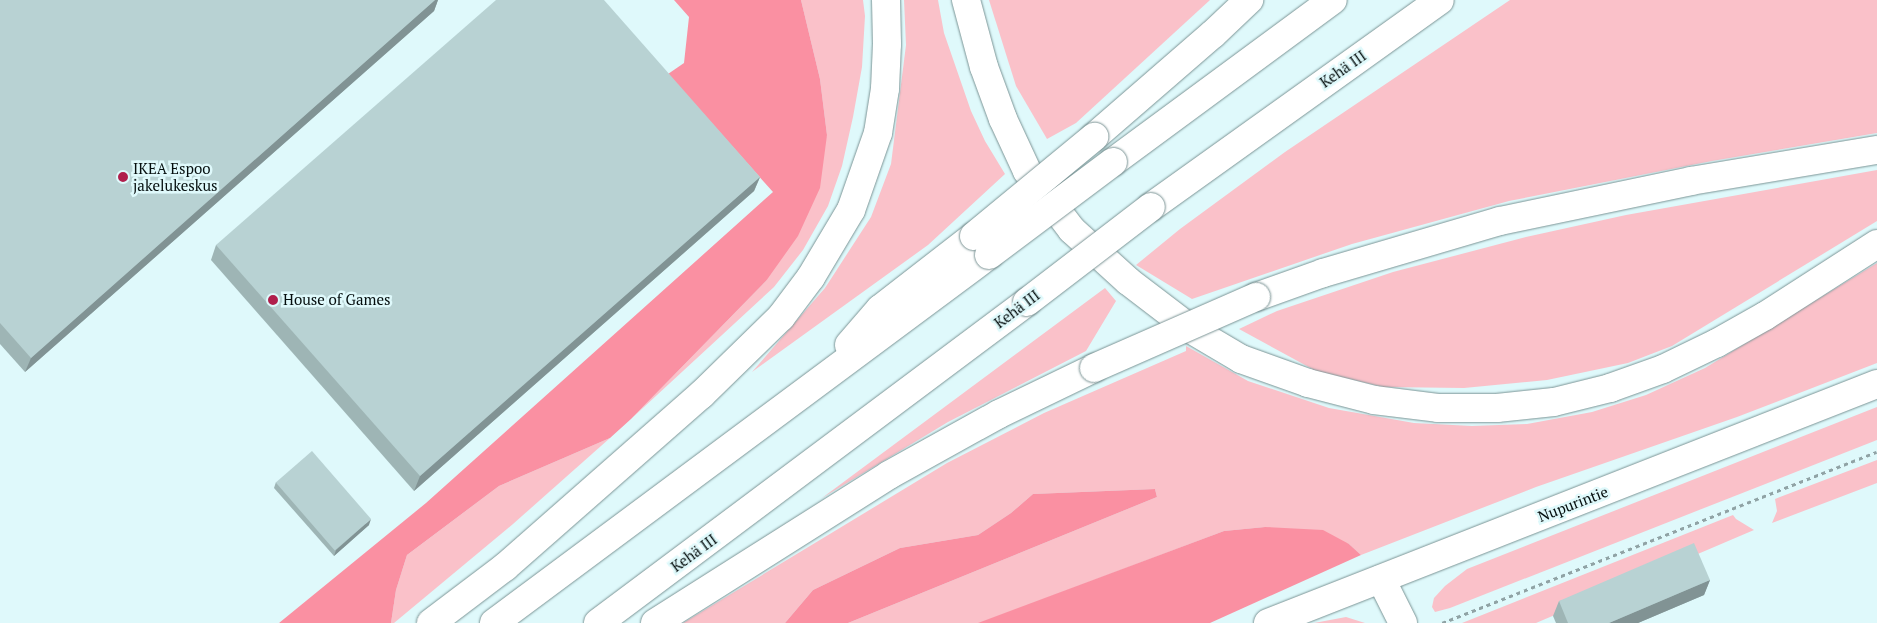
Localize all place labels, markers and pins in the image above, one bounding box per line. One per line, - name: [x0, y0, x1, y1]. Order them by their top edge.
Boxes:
- place label: IKEA Espoo jakelukeskus: [133, 159, 218, 194]
- marker: IKEA Espoo jakelukeskus: [117, 171, 129, 183]
- place label: House of Games: [283, 291, 390, 309]
- marker: House of Games: [267, 294, 279, 306]

